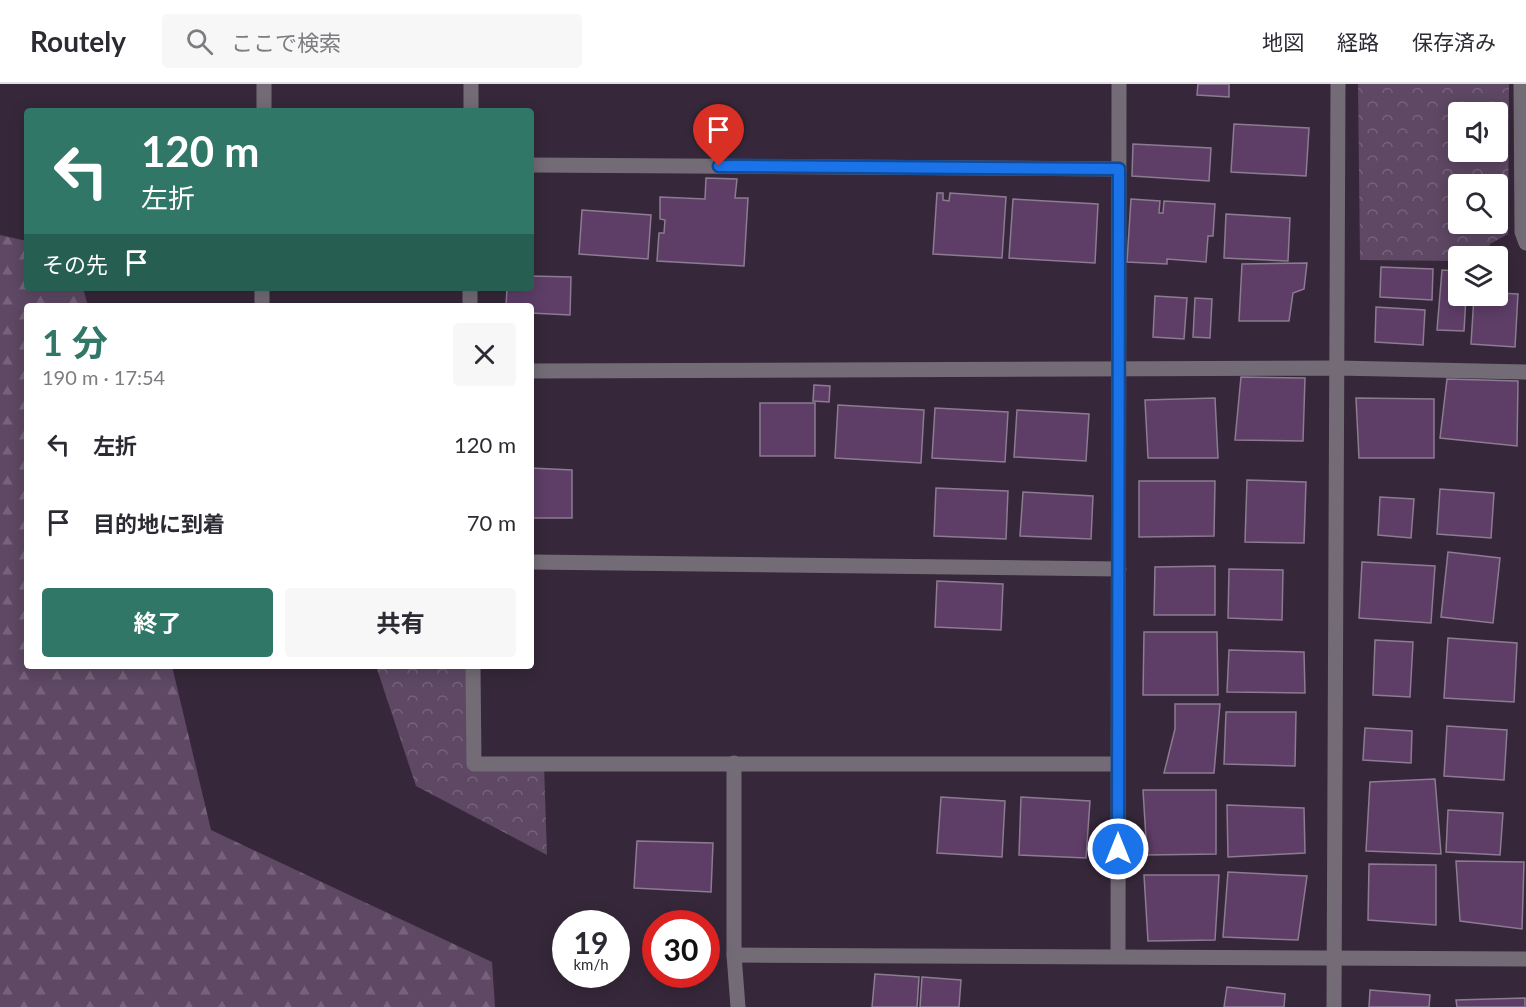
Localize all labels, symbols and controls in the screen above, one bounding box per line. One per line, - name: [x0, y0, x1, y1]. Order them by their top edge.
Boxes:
- search box: [162, 14, 582, 68]
- text: Routely: [30, 24, 126, 58]
- icon: search: [183, 25, 216, 58]
- text: ここで検索: [231, 29, 341, 56]
- text: 地図: [1262, 29, 1304, 54]
- text: 経路: [1337, 29, 1379, 54]
- text: 保存済み: [1412, 29, 1496, 54]
- map controls: [1448, 102, 1508, 306]
- button: sound: [1448, 102, 1508, 162]
- pin: [693, 104, 744, 166]
- icon: arrive: [702, 113, 735, 146]
- text: 120 m: [141, 126, 259, 176]
- icon: left: [42, 132, 120, 210]
- button: search: [1448, 174, 1508, 234]
- text: 左折: [141, 181, 195, 214]
- icon: arrive: [120, 246, 153, 279]
- button: layers: [1448, 246, 1508, 306]
- text: その先: [42, 251, 108, 278]
- text: 1 分: [42, 320, 108, 364]
- button: close: [453, 323, 516, 386]
- text: 190 m · 17:54: [42, 365, 165, 389]
- icon: left: [42, 428, 75, 461]
- text: 120 m: [454, 431, 516, 458]
- text: 左折: [93, 432, 137, 459]
- icon: arrive: [42, 506, 75, 539]
- text: 70 m: [467, 509, 516, 536]
- text: 目的地に到着: [93, 510, 225, 537]
- button: 終了: [42, 588, 273, 657]
- button: 共有: [285, 588, 516, 657]
- position arrow: [1086, 817, 1150, 881]
- speed limit sign: 30: [642, 910, 720, 988]
- text: 19: [574, 924, 608, 960]
- text: km/h: [573, 955, 609, 973]

